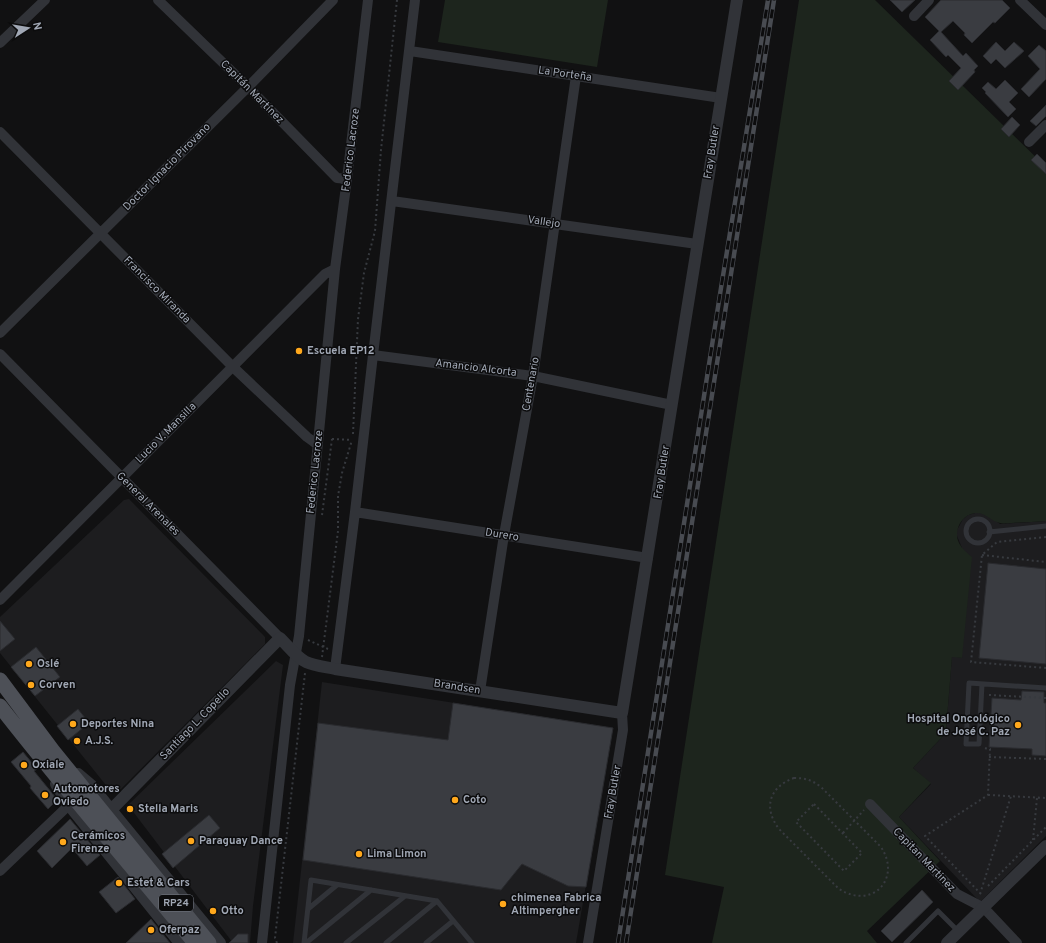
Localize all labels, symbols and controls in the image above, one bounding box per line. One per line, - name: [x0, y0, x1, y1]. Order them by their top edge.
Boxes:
- north arrow: [8, 8, 48, 48]
- text: N: [29, 21, 44, 31]
- street label: Capitán Martínez: [217, 57, 287, 127]
- street label: La Porteña: [537, 63, 593, 85]
- street label: Federico Lacroze: [339, 107, 363, 193]
- street label: Doctor Ignacio Pirovano: [120, 120, 214, 214]
- street label: Fray Butler: [701, 123, 723, 180]
- street label: Vallejo: [527, 213, 561, 231]
- street label: Francisco Miranda: [120, 253, 194, 327]
- place label: Escuela EP12: [307, 344, 374, 358]
- marker: Escuela EP12: [294, 346, 304, 356]
- street label: Amancio Alcorta: [434, 356, 518, 380]
- street label: Centenario: [519, 356, 543, 412]
- street label: Lucio V. Mansilla: [133, 400, 199, 466]
- street label: Federico Lacroze: [304, 429, 326, 514]
- street label: Fray Butler: [651, 443, 673, 500]
- street label: General Arenales: [113, 469, 183, 539]
- street label: Durero: [484, 525, 520, 545]
- place label: Oslé: [37, 657, 59, 671]
- marker: Oslé: [24, 659, 34, 669]
- street label: Brandsen: [433, 676, 481, 698]
- place label: Corven: [39, 678, 75, 692]
- marker: Corven: [26, 680, 36, 690]
- street label: Santiago L. Copello: [157, 685, 233, 763]
- place label: Hospital Oncológico de José C. Paz: [907, 712, 1010, 739]
- place label: Deportes Nina: [81, 717, 154, 731]
- marker: Deportes Nina: [68, 719, 78, 729]
- marker: Hospital Oncológico de José C. Paz: [1013, 720, 1023, 730]
- place label: A.J.S.: [85, 734, 114, 748]
- marker: A.J.S.: [72, 736, 82, 746]
- place label: Oxiale: [32, 758, 65, 772]
- marker: Oxiale: [19, 760, 29, 770]
- street label: Fray Butler: [601, 763, 625, 820]
- place label: Automotores Oviedo: [53, 782, 120, 809]
- marker: Automotores Oviedo: [40, 790, 50, 800]
- place label: Coto: [463, 793, 487, 807]
- marker: Coto: [450, 795, 460, 805]
- place label: Stella Maris: [138, 802, 198, 816]
- marker: Stella Maris: [125, 804, 135, 814]
- street label: Capitan Martinez: [890, 825, 958, 895]
- place label: Cerámicos Firenze: [71, 829, 125, 856]
- place label: Paraguay Dance: [199, 834, 283, 848]
- marker: Paraguay Dance: [186, 836, 196, 846]
- marker: Cerámicos Firenze: [58, 837, 68, 847]
- place label: Lima Limon: [367, 847, 427, 861]
- marker: Lima Limon: [354, 849, 364, 859]
- place label: Estet & Cars: [127, 876, 190, 890]
- marker: Estet & Cars: [114, 878, 124, 888]
- place label: chimenea Fabrica Altimpergher: [511, 891, 601, 918]
- road number: RP24: [159, 895, 193, 911]
- marker: chimenea Fabrica Altimpergher: [498, 899, 508, 909]
- place label: Otto: [221, 904, 244, 918]
- marker: Otto: [208, 906, 218, 916]
- place label: Oferpaz: [159, 923, 200, 937]
- marker: Oferpaz: [146, 925, 156, 935]

